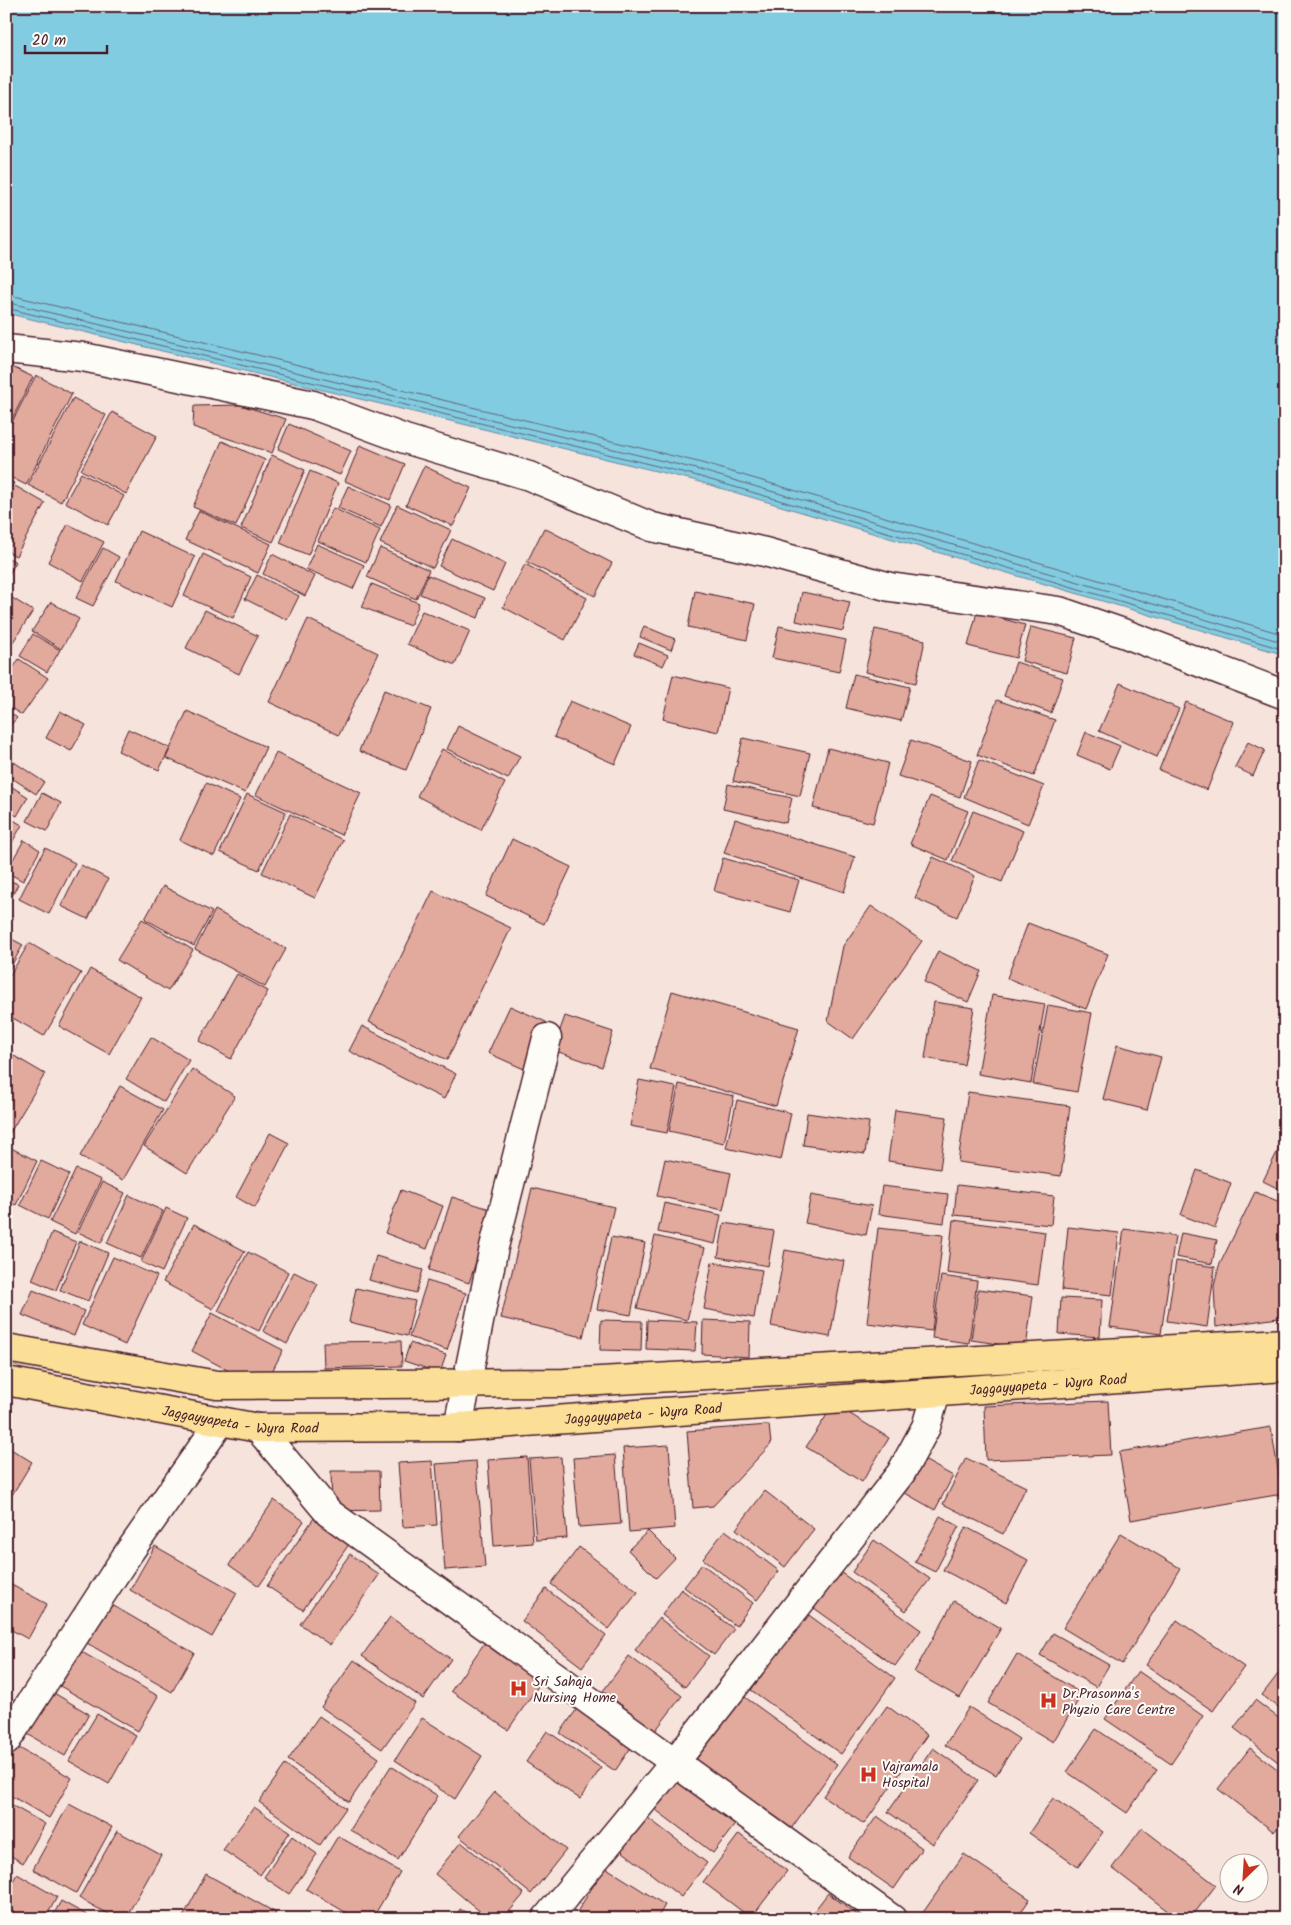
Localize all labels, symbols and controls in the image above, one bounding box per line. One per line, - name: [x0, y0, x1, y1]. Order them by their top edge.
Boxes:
- scale bar: [25, 22, 108, 54]
- text: 20 m: [32, 29, 66, 53]
- street label: Jaggayyapeta - Wyra Road: [969, 1368, 1129, 1402]
- street label: Jaggayyapeta - Wyra Road: [564, 1398, 724, 1431]
- street label: Jaggayyapeta - Wyra Road: [160, 1400, 320, 1440]
- place label: Sri Sahaja Nursing Home: [533, 1671, 617, 1709]
- hospital icon: Sri Sahaja Nursing Home: [509, 1679, 529, 1699]
- place label: Dr.Prasonna's Phyzio Care Centre: [1062, 1683, 1176, 1721]
- hospital icon: Dr.Prasonna's Phyzio Care Centre: [1038, 1691, 1058, 1711]
- place label: Vajramala Hospital: [882, 1756, 938, 1794]
- hospital icon: Vajramala Hospital: [858, 1764, 878, 1784]
- north arrow: [1218, 1852, 1268, 1902]
- text: N: [1230, 1877, 1248, 1901]

